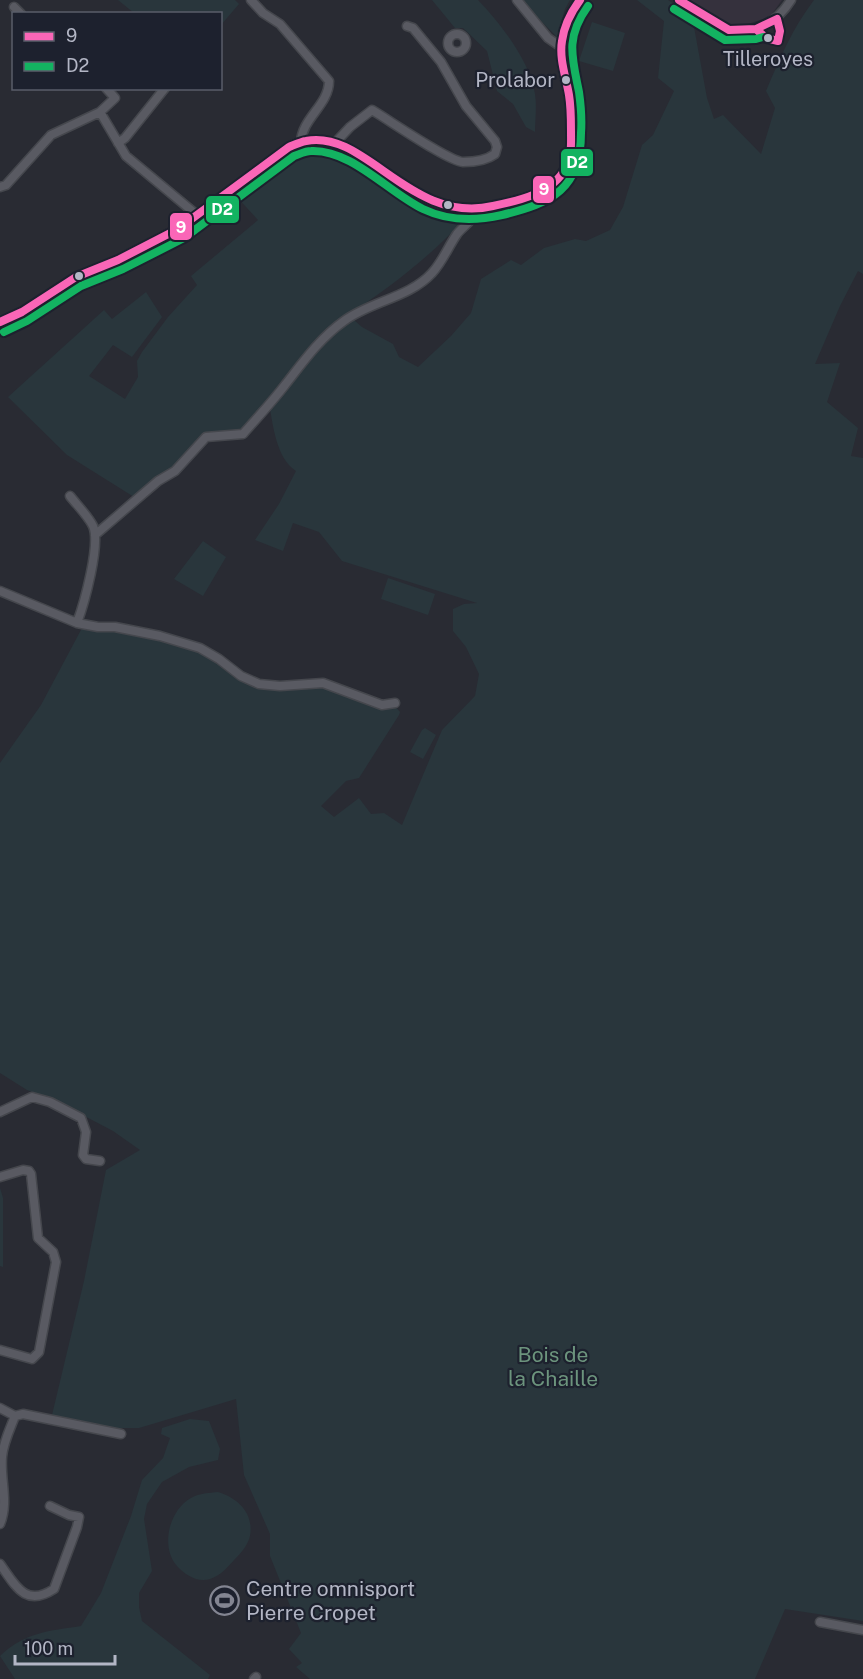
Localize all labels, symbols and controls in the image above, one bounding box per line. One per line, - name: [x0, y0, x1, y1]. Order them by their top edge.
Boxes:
- legend: [12, 12, 222, 90]
- text: 9: [66, 25, 77, 46]
- marker: Tilleroyes: [762, 32, 774, 44]
- place label: Tilleroyes: [723, 47, 813, 71]
- text: D2: [66, 55, 89, 76]
- place label: Prolabor: [475, 68, 555, 92]
- marker: Prolabor: [560, 74, 572, 86]
- line badge: D2: [560, 148, 594, 177]
- text: D2: [566, 153, 588, 172]
- line badge: 9: [532, 175, 555, 204]
- text: 9: [539, 180, 549, 199]
- line badge: D2: [205, 195, 240, 224]
- unlabelled marker: [442, 199, 454, 211]
- text: D2: [211, 200, 233, 219]
- line badge: 9: [169, 212, 193, 241]
- text: 9: [176, 218, 186, 237]
- unlabelled marker: [73, 270, 85, 282]
- park label: Bois de la Chaille: [508, 1342, 598, 1391]
- place label: Centre omnisport Pierre Cropet: [246, 1576, 415, 1625]
- sports icon: Centre omnisport Pierre Cropet: [209, 1585, 241, 1617]
- scale bar: [15, 1628, 116, 1666]
- text: 100 m: [24, 1638, 73, 1659]

